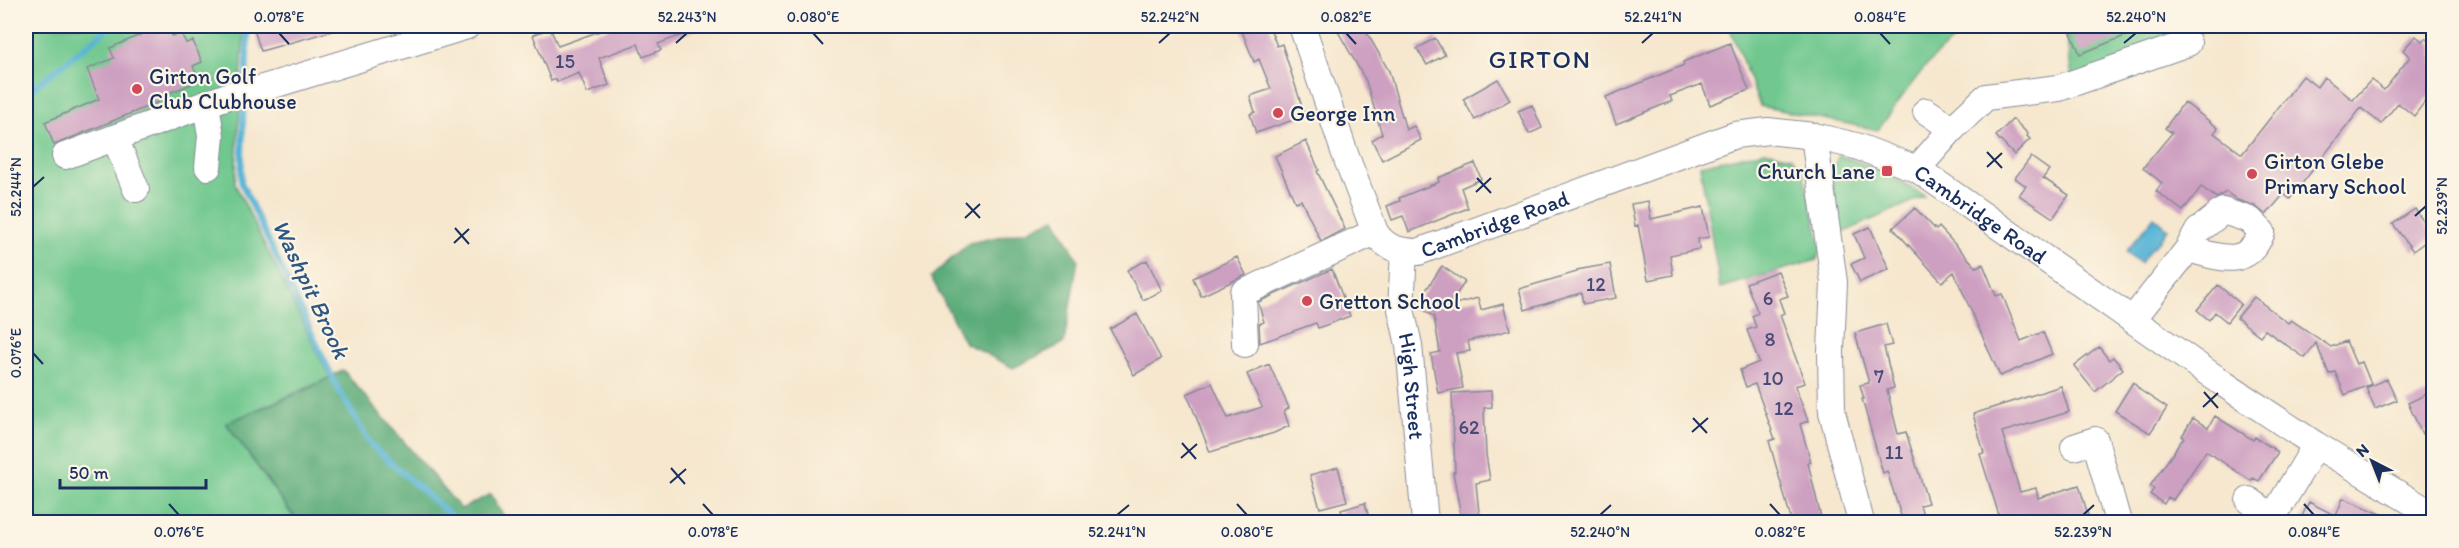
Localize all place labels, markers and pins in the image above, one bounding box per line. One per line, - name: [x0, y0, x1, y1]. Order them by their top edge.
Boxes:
- place label: Girton Golf Club Clubhouse: [149, 63, 297, 115]
- marker: Girton Golf Club Clubhouse: [130, 82, 144, 96]
- place label: George Inn: [1290, 100, 1396, 127]
- marker: George Inn: [1271, 106, 1285, 120]
- place label: Girton Glebe Primary School: [2264, 148, 2406, 200]
- place label: Church Lane: [1757, 158, 1875, 185]
- marker: Church Lane: [1880, 164, 1894, 178]
- marker: Girton Glebe Primary School: [2245, 167, 2259, 181]
- place label: Gretton School: [1319, 288, 1460, 315]
- marker: Gretton School: [1300, 294, 1314, 308]

